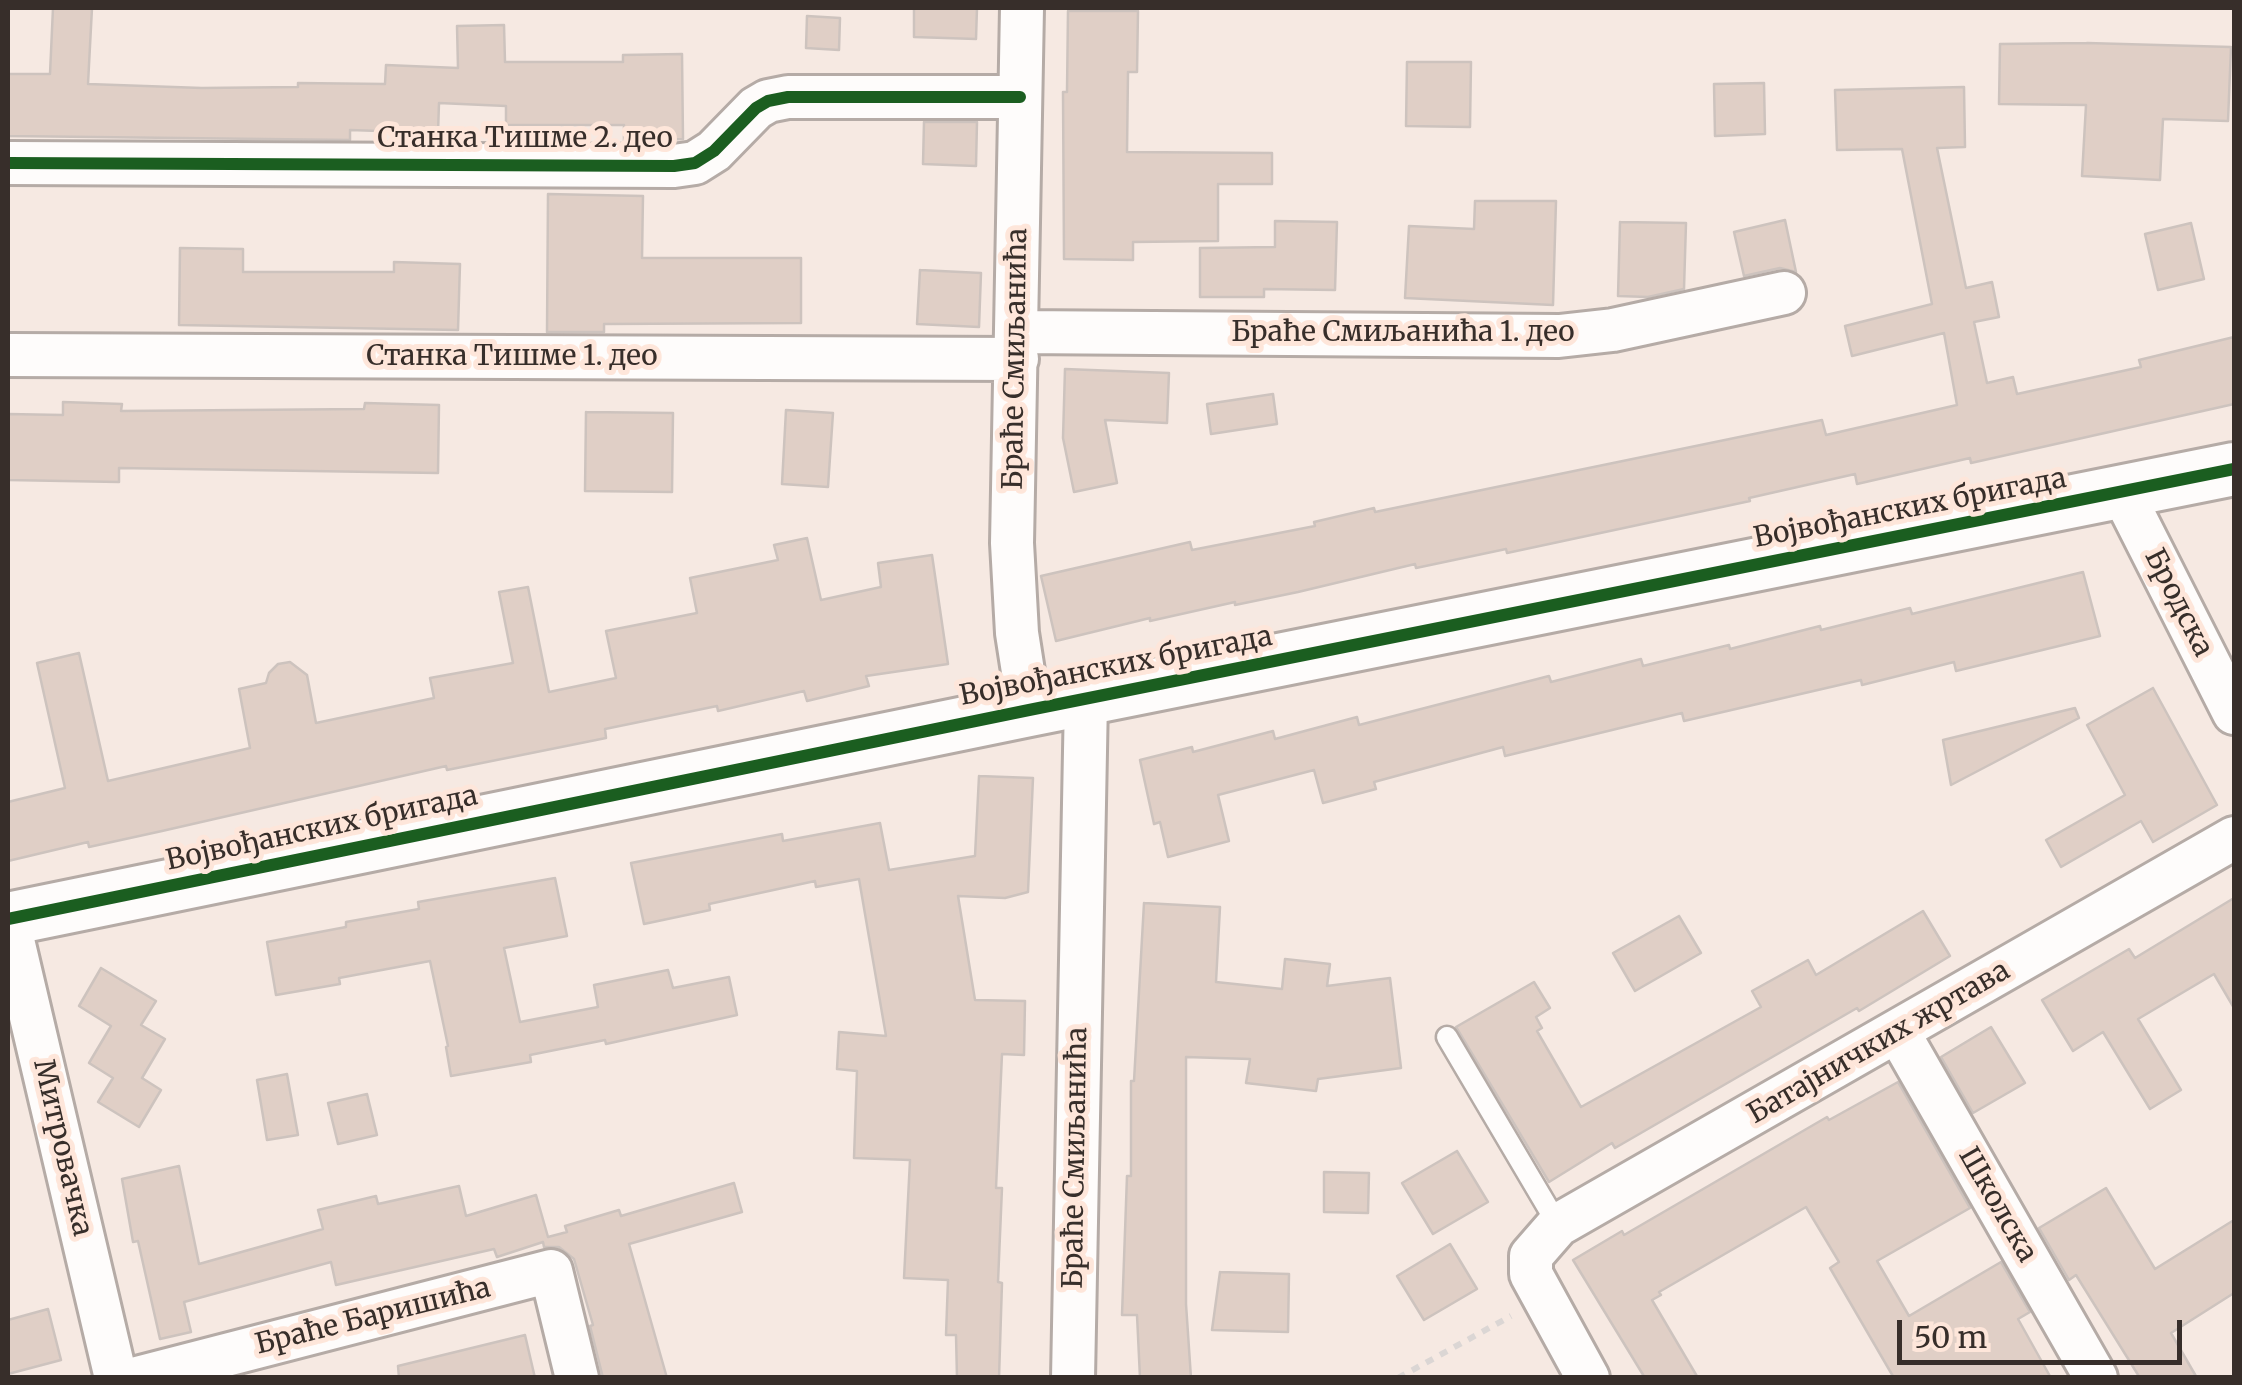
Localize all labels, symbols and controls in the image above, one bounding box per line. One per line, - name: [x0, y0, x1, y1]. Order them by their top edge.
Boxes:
- street label: Станка Тишме 2. део: [377, 122, 673, 156]
- street label: Браће Смиљанића: [997, 228, 1035, 490]
- street label: Браће Смиљанића 1. део: [1231, 316, 1575, 350]
- street label: Станка Тишме 1. део: [366, 340, 658, 374]
- street label: Војвођанских бригада: [1751, 462, 2069, 556]
- street label: Бродска: [2137, 543, 2219, 663]
- street label: Војвођанских бригада: [957, 620, 1275, 714]
- street label: Војвођанских бригада: [163, 780, 481, 878]
- street label: Батајничких жртава: [1742, 954, 2016, 1132]
- street label: Браће Смиљанића: [1057, 1027, 1095, 1289]
- street label: Митровачка: [25, 1057, 99, 1239]
- street label: Школска: [1951, 1142, 2043, 1268]
- street label: Браће Баришића: [252, 1272, 494, 1362]
- scale bar: [1902, 1300, 2187, 1362]
- text: 50 m: [1914, 1318, 1987, 1356]

